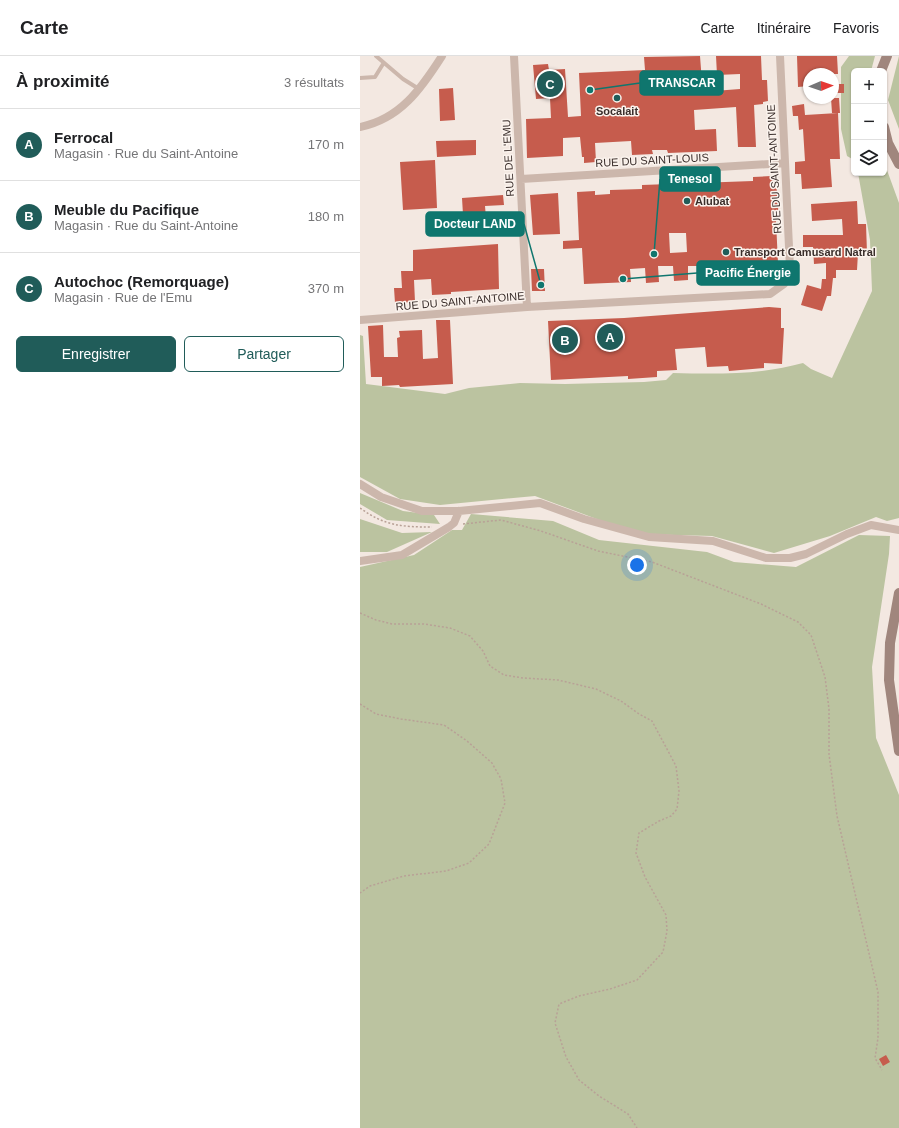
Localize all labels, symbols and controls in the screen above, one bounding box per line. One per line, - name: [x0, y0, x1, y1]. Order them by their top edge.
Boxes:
- text: Carte: [20, 17, 69, 38]
- text: Carte: [700, 20, 735, 36]
- text: Itinéraire: [757, 20, 811, 36]
- text: Favoris: [833, 20, 879, 36]
- north arrow: [803, 68, 839, 104]
- map controls: [851, 68, 887, 176]
- button: +: [851, 68, 887, 104]
- pin: C: [537, 69, 563, 99]
- callout: TRANSCAR: [640, 71, 723, 95]
- text: À proximité: [16, 72, 110, 91]
- text: 3 résultats: [284, 75, 344, 90]
- text: TRANSCAR: [648, 76, 716, 90]
- marker: Socalait: [612, 93, 622, 103]
- street label: RUE DU SAINT-ANTOINE: [765, 104, 783, 234]
- button: −: [851, 104, 887, 140]
- place label: Socalait: [596, 105, 638, 117]
- street label: RUE DE L'EMU: [500, 119, 516, 197]
- text: Ferrocal: [54, 129, 113, 146]
- text: A: [24, 137, 34, 152]
- text: 170 m: [308, 137, 344, 152]
- button: layers: [851, 140, 887, 176]
- text: Magasin · Rue du Saint-Antoine: [54, 146, 238, 161]
- street label: RUE DU SAINT-LOUIS: [595, 151, 709, 169]
- callout: Tenesol: [660, 167, 720, 191]
- text: Tenesol: [668, 172, 712, 186]
- place label: Alubat: [695, 195, 730, 207]
- marker: Alubat: [682, 196, 692, 206]
- text: Meuble du Pacifique: [54, 201, 199, 218]
- text: B: [24, 209, 34, 224]
- text: 180 m: [308, 209, 344, 224]
- callout: Docteur LAND: [426, 212, 524, 236]
- text: Docteur LAND: [434, 217, 516, 231]
- text: Magasin · Rue du Saint-Antoine: [54, 218, 238, 233]
- place label: Transport Camusard Natral: [734, 246, 876, 258]
- marker: Transport Camusard Natral: [721, 247, 731, 257]
- callout: Pacific Énergie: [697, 261, 799, 285]
- text: Pacific Énergie: [705, 265, 791, 280]
- text: Autochoc (Remorquage): [54, 273, 229, 290]
- text: C: [24, 281, 34, 296]
- text: 370 m: [308, 281, 344, 296]
- street label: RUE DU SAINT-ANTOINE: [395, 289, 525, 313]
- text: Magasin · Rue de l'Emu: [54, 290, 192, 305]
- pin: A: [597, 322, 623, 352]
- pin: B: [552, 325, 578, 355]
- button: Enregistrer: [16, 336, 176, 372]
- button: Partager: [184, 336, 344, 372]
- your location: [627, 555, 647, 575]

